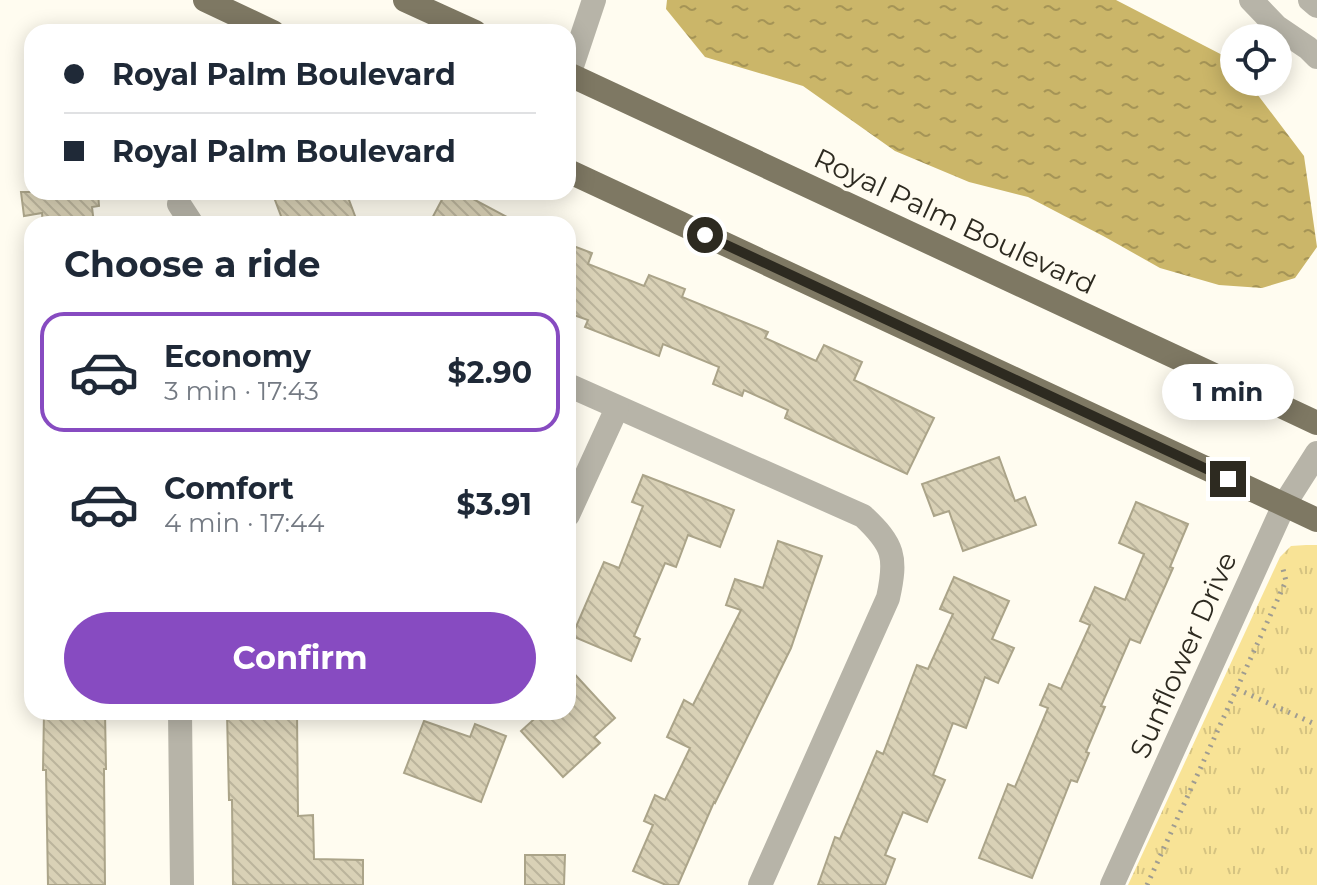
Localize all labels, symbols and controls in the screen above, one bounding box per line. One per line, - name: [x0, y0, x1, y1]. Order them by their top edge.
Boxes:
- map controls: [1220, 24, 1292, 96]
- button: locate: [1220, 24, 1292, 96]
- text: Royal Palm Boulevard: [112, 56, 456, 93]
- text: Royal Palm Boulevard: [112, 133, 456, 170]
- street label: Royal Palm Boulevard: [809, 141, 1101, 301]
- route start: [687, 217, 723, 253]
- text: Choose a ride: [64, 242, 321, 286]
- icon: car: [68, 336, 140, 408]
- text: Economy: [164, 338, 311, 375]
- text: $2.90: [448, 354, 532, 391]
- callout: 1 min: [1162, 363, 1294, 419]
- text: 3 min · 17:43: [164, 375, 319, 407]
- text: 1 min: [1193, 376, 1263, 408]
- route end: [1210, 461, 1246, 497]
- icon: car: [68, 468, 140, 540]
- text: Comfort: [164, 470, 294, 507]
- text: $3.91: [457, 486, 532, 523]
- text: 4 min · 17:44: [164, 507, 324, 539]
- street label: Sunflower Drive: [1122, 547, 1244, 763]
- button: Confirm: [64, 612, 536, 704]

